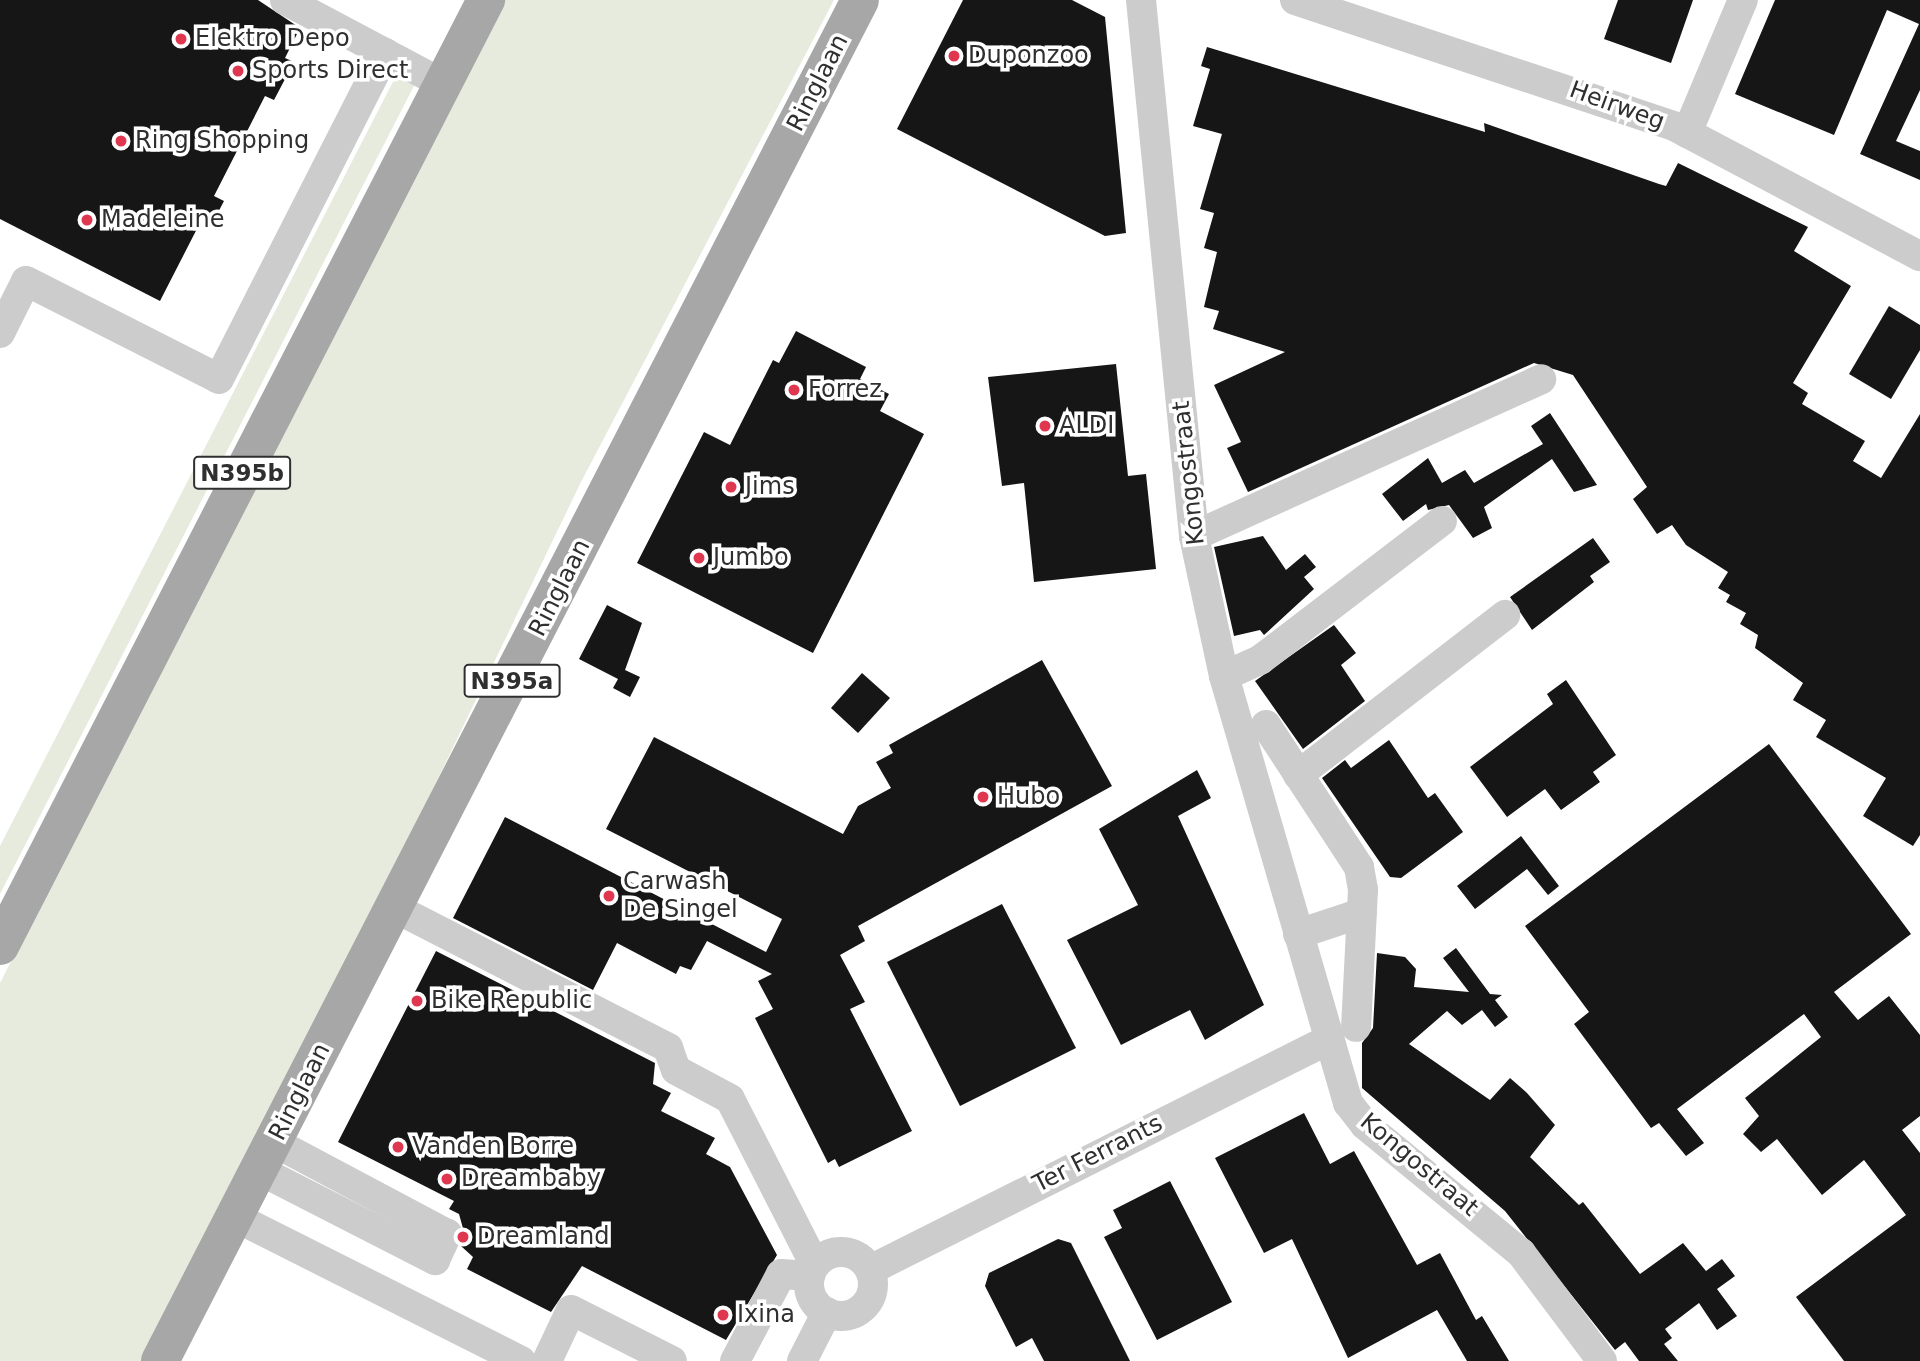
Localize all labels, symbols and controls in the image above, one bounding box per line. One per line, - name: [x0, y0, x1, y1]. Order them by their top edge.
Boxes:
- place label: Elektro Depo: [195, 25, 350, 53]
- street label: Ringlaan: [781, 30, 855, 136]
- marker: Elektro Depo: [173, 31, 189, 47]
- place label: Duponzoo: [968, 42, 1089, 70]
- marker: Duponzoo: [946, 48, 962, 64]
- place label: Sports Direct: [252, 57, 408, 85]
- marker: Sports Direct: [230, 63, 246, 79]
- street label: Heirweg: [1566, 76, 1668, 136]
- place label: Ring Shopping: [135, 127, 309, 155]
- marker: Ring Shopping: [113, 133, 129, 149]
- place label: Madeleine: [101, 206, 224, 234]
- marker: Madeleine: [79, 212, 95, 228]
- place label: Forrez: [808, 376, 882, 404]
- marker: Forrez: [786, 382, 802, 398]
- street label: Kongostraat: [1167, 399, 1211, 547]
- place label: ALDI: [1059, 412, 1114, 440]
- marker: ALDI: [1037, 418, 1053, 434]
- road number: N395b: [193, 453, 291, 492]
- place label: Jims: [745, 473, 795, 501]
- marker: Jims: [723, 479, 739, 495]
- street label: Ringlaan: [523, 535, 597, 641]
- place label: Jumbo: [713, 544, 789, 572]
- marker: Jumbo: [691, 550, 707, 566]
- road number: N395a: [463, 662, 561, 701]
- place label: Hubo: [997, 783, 1060, 811]
- marker: Hubo: [975, 789, 991, 805]
- place label: Carwash De Singel: [623, 868, 738, 924]
- marker: Carwash De Singel: [601, 888, 617, 904]
- place label: Bike Republic: [431, 987, 592, 1015]
- marker: Bike Republic: [409, 993, 425, 1009]
- street label: Ringlaan: [263, 1039, 337, 1145]
- street label: Kongostraat: [1354, 1107, 1484, 1223]
- street label: Ter Ferrants: [1029, 1109, 1167, 1199]
- place label: Vanden Borre: [412, 1133, 574, 1161]
- marker: Vanden Borre: [390, 1139, 406, 1155]
- place label: Dreambaby: [461, 1165, 601, 1193]
- marker: Dreambaby: [439, 1171, 455, 1187]
- place label: Dreamland: [477, 1223, 609, 1251]
- marker: Dreamland: [455, 1229, 471, 1245]
- place label: Ixina: [737, 1301, 795, 1329]
- marker: Ixina: [715, 1307, 731, 1323]

